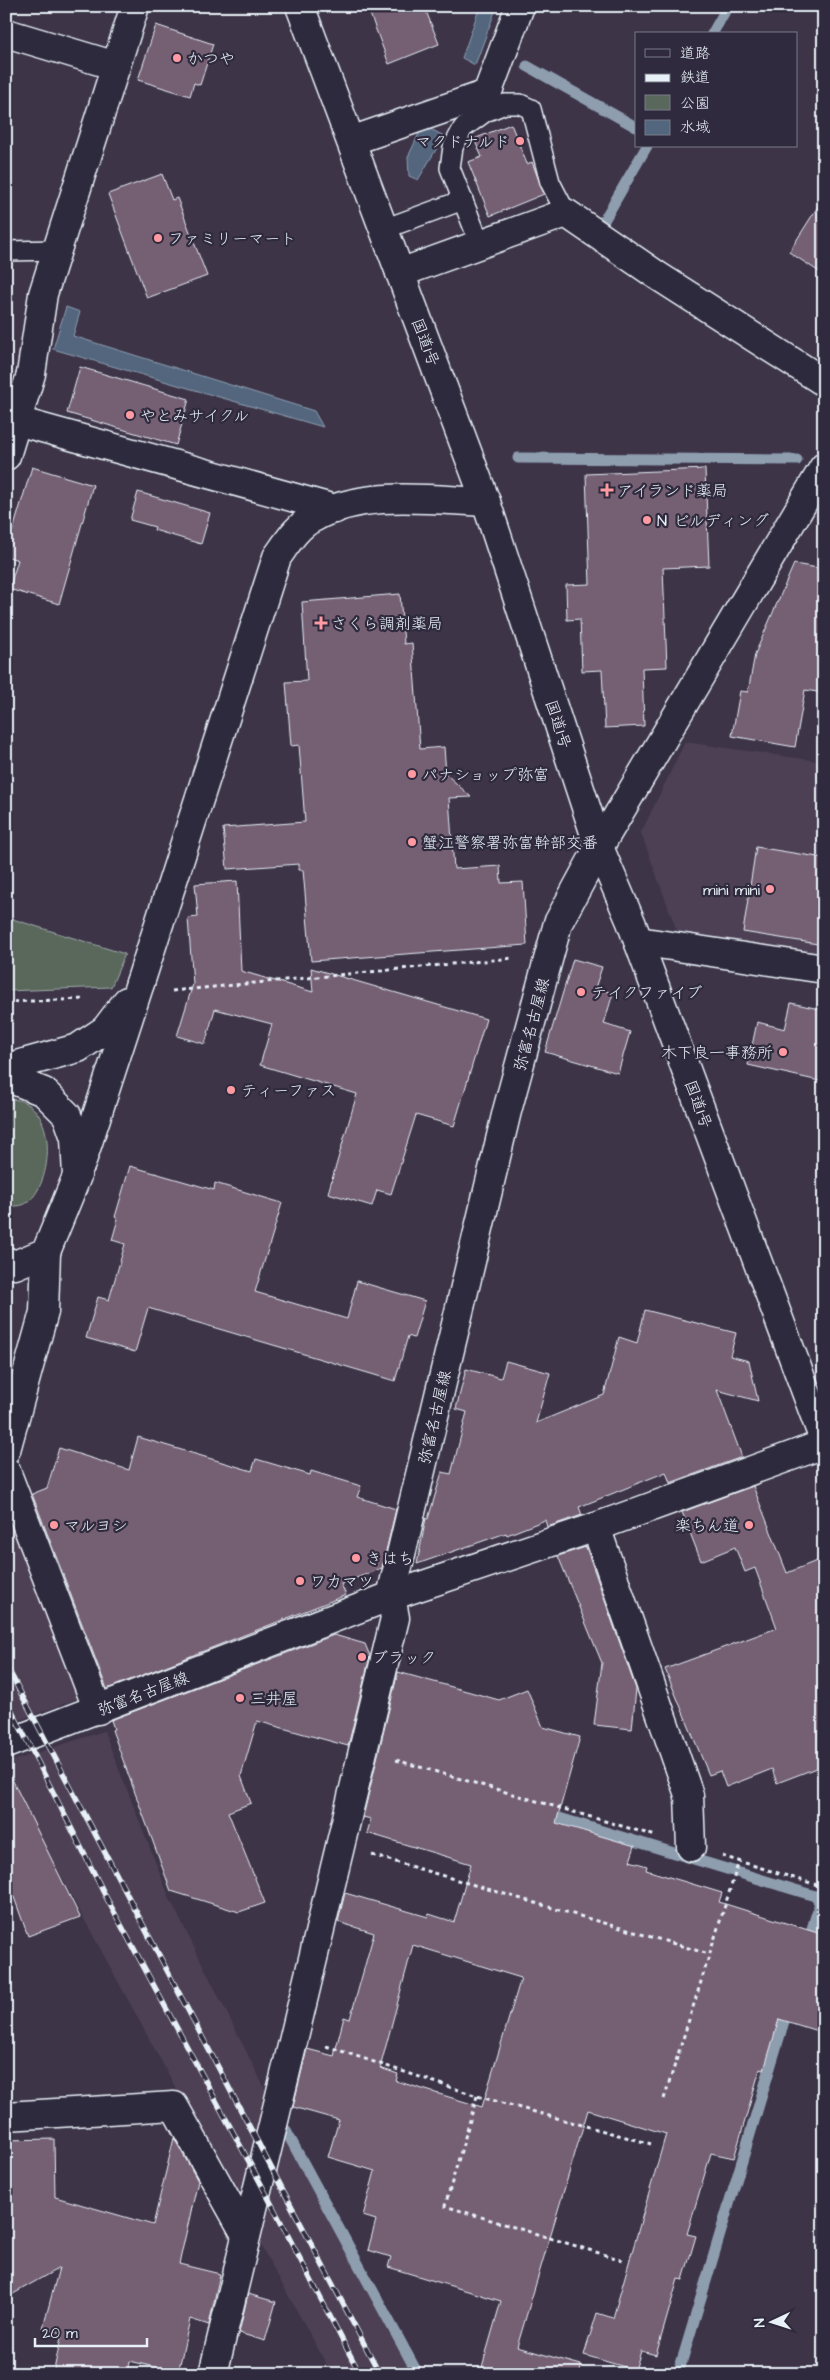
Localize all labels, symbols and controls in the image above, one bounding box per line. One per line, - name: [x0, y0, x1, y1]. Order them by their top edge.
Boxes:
- legend: [635, 32, 798, 148]
- text: 道路: [680, 43, 710, 64]
- place label: かつや: [187, 48, 235, 70]
- marker: かつや: [171, 52, 183, 64]
- text: 鉄道: [680, 67, 710, 88]
- text: 公園: [680, 93, 710, 114]
- text: 水域: [680, 117, 710, 138]
- place label: マクドナルド: [415, 131, 510, 153]
- marker: マクドナルド: [514, 135, 526, 147]
- place label: ファミリーマート: [168, 228, 296, 250]
- marker: ファミリーマート: [152, 232, 164, 244]
- street label: 国道1号: [406, 315, 444, 370]
- place label: やとみサイクル: [140, 405, 249, 427]
- marker: やとみサイクル: [124, 409, 136, 421]
- place label: アイランド薬局: [617, 480, 728, 502]
- marker: アイランド薬局: [601, 484, 613, 496]
- place label: N ビルディング: [657, 510, 769, 532]
- marker: N ビルディング: [641, 514, 653, 526]
- place label: さくら調剤薬局: [331, 613, 443, 635]
- marker: さくら調剤薬局: [315, 617, 327, 629]
- street label: 国道1号: [540, 697, 576, 752]
- place label: パナショップ弥富: [422, 764, 549, 786]
- marker: パナショップ弥富: [406, 768, 418, 780]
- place label: 蟹江警察署弥富幹部交番: [422, 832, 598, 854]
- marker: 蟹江警察署弥富幹部交番: [406, 836, 418, 848]
- place label: mini mini: [703, 879, 761, 901]
- marker: mini mini: [764, 883, 776, 895]
- street label: 弥富名古屋線: [509, 975, 555, 1073]
- place label: テイクファイブ: [591, 982, 702, 1004]
- marker: テイクファイブ: [575, 986, 587, 998]
- place label: 木下良一事務所: [661, 1042, 773, 1064]
- marker: 木下良一事務所: [777, 1046, 789, 1058]
- street label: 国道1号: [679, 1077, 717, 1132]
- place label: ティーファス: [241, 1080, 336, 1102]
- marker: ティーファス: [225, 1084, 237, 1096]
- street label: 弥富名古屋線: [413, 1368, 456, 1466]
- place label: マルヨシ: [64, 1515, 128, 1537]
- place label: 楽ちん道: [675, 1515, 739, 1537]
- marker: マルヨシ: [48, 1519, 60, 1531]
- marker: 楽ちん道: [743, 1519, 755, 1531]
- place label: きはち: [366, 1548, 414, 1570]
- marker: きはち: [350, 1552, 362, 1564]
- place label: ワカマツ: [310, 1571, 374, 1593]
- marker: ワカマツ: [294, 1575, 306, 1587]
- place label: ブラック: [372, 1647, 436, 1669]
- marker: ブラック: [356, 1651, 368, 1663]
- street label: 弥富名古屋線: [95, 1666, 192, 1721]
- place label: 三井屋: [250, 1688, 298, 1710]
- marker: 三井屋: [234, 1692, 246, 1704]
- north arrow: [748, 2298, 798, 2348]
- scale bar: [35, 2315, 148, 2347]
- text: N: [750, 2318, 770, 2328]
- text: 20 m: [42, 2323, 78, 2344]

